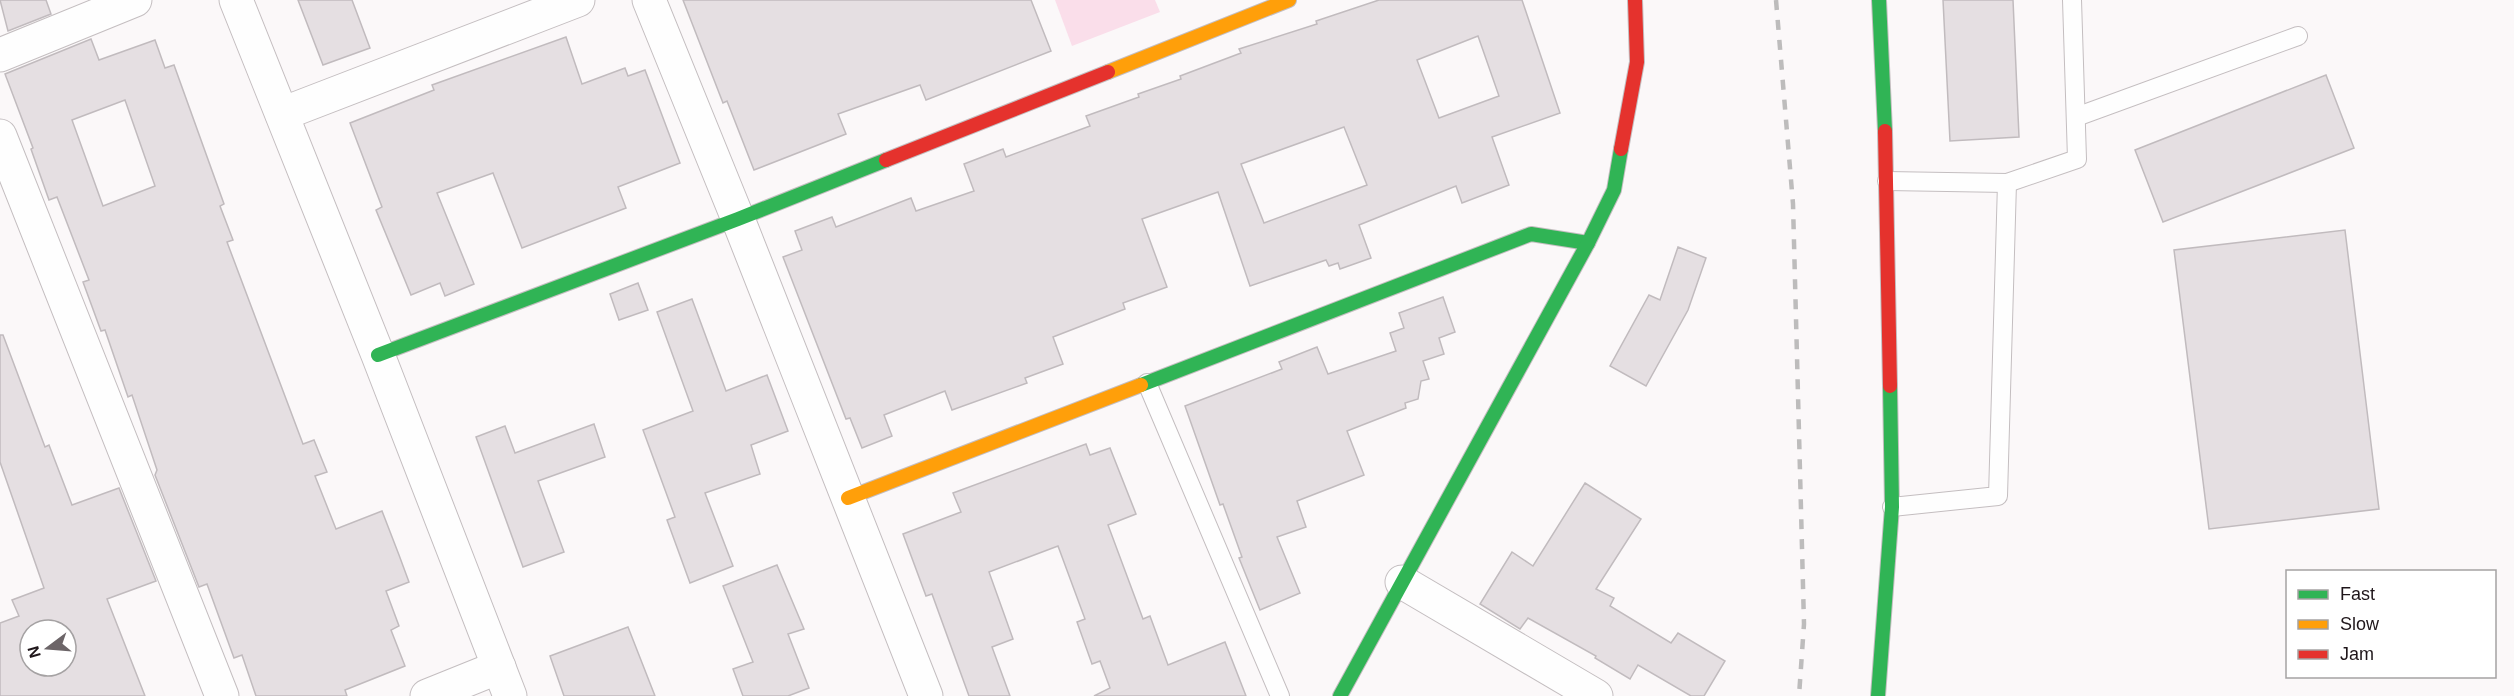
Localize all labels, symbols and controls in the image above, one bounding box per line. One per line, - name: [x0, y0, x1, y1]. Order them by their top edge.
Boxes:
- legend: [2286, 570, 2496, 678]
- text: Fast: [2340, 584, 2375, 604]
- text: Slow: [2340, 614, 2380, 634]
- north arrow: [18, 618, 78, 678]
- text: N: [24, 644, 44, 660]
- text: Jam: [2340, 644, 2374, 664]

